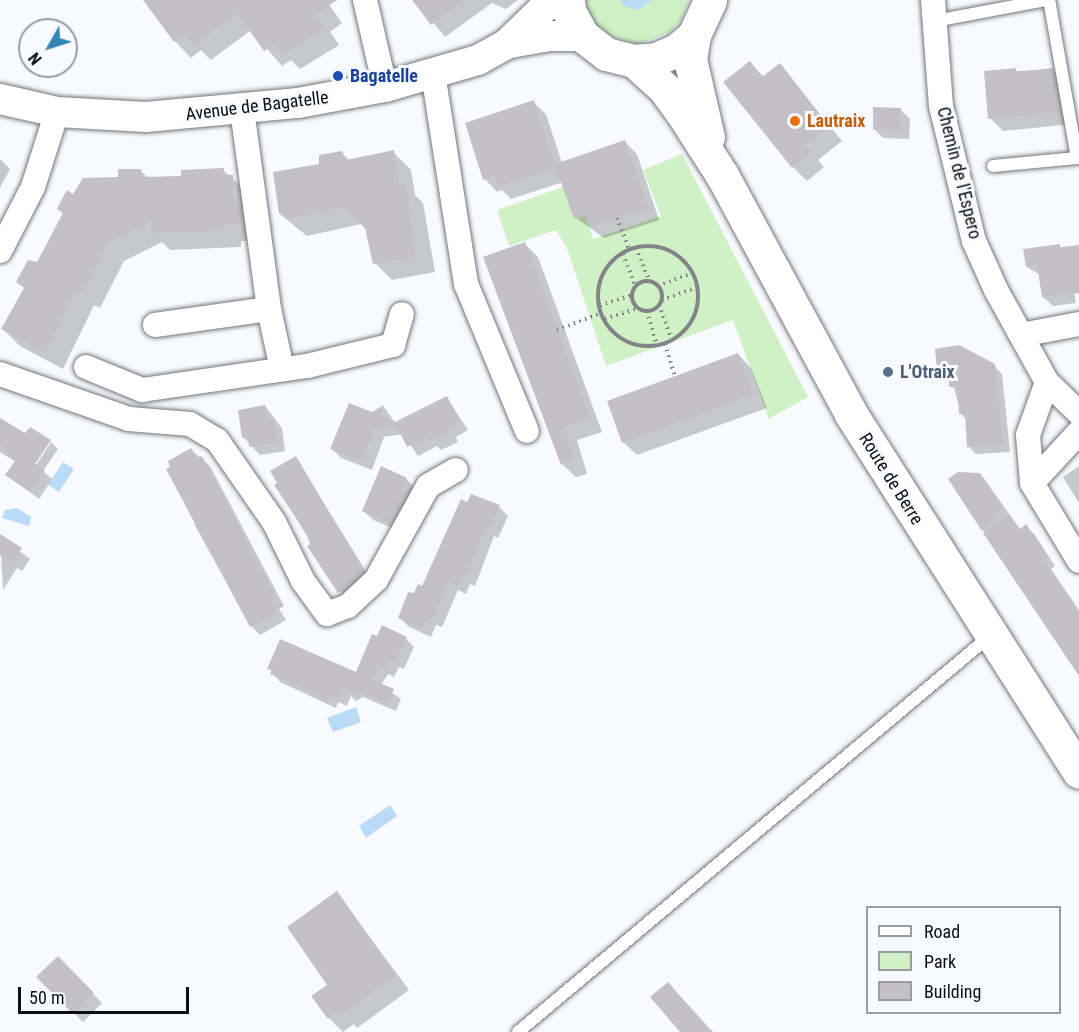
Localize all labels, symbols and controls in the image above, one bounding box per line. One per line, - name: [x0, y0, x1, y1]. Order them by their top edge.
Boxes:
- north arrow: [18, 18, 78, 78]
- text: N: [25, 49, 46, 68]
- place label: Bagatelle: [350, 65, 418, 87]
- marker: Bagatelle: [331, 69, 345, 83]
- street label: Avenue de Bagatelle: [184, 87, 330, 125]
- street label: Chemin de l'Espero: [932, 105, 986, 241]
- place label: Lautraix: [807, 110, 865, 132]
- marker: Lautraix: [788, 114, 802, 128]
- place label: L'Otraix: [900, 361, 955, 383]
- marker: L'Otraix: [881, 365, 895, 379]
- street label: Route de Berre: [854, 429, 928, 529]
- legend: [866, 906, 1061, 1014]
- text: Road: [924, 921, 960, 942]
- text: Park: [924, 951, 956, 972]
- scale bar: [21, 975, 192, 1013]
- text: Building: [924, 981, 981, 1002]
- text: 50 m: [29, 987, 64, 1008]

